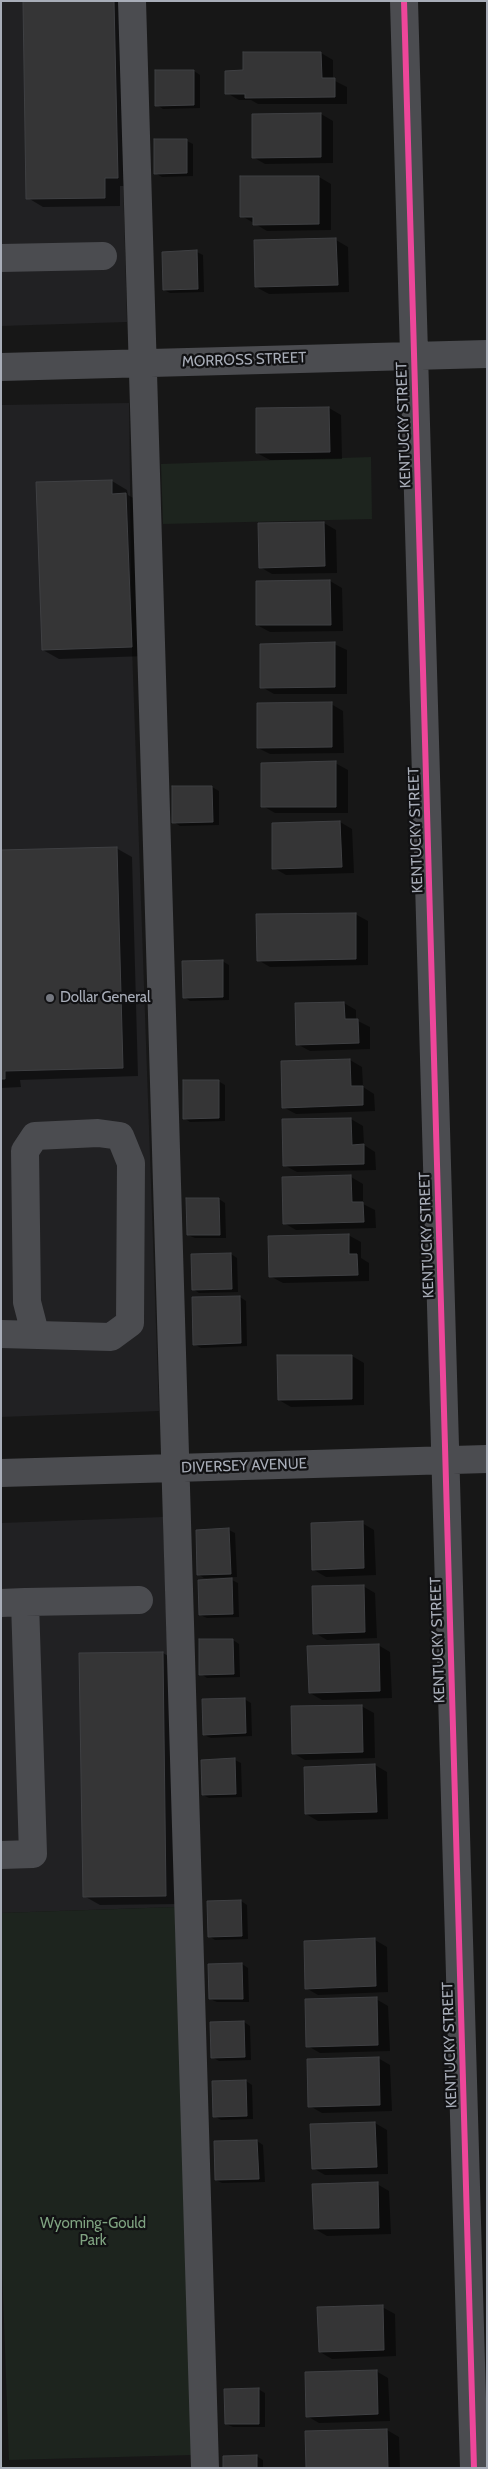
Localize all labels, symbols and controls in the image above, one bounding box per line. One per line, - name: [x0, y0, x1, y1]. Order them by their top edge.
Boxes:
- street label: MORROSS STREET: [181, 349, 307, 371]
- street label: KENTUCKY STREET: [393, 362, 415, 488]
- street label: KENTUCKY STREET: [405, 767, 427, 893]
- place label: Dollar General: [60, 989, 151, 1007]
- marker: Dollar General: [44, 992, 56, 1004]
- street label: KENTUCKY STREET: [416, 1172, 438, 1298]
- street label: DIVERSEY AVENUE: [181, 1455, 307, 1477]
- street label: KENTUCKY STREET: [427, 1577, 449, 1703]
- street label: KENTUCKY STREET: [439, 1982, 461, 2108]
- park label: Wyoming-Gould Park: [40, 2215, 146, 2250]

